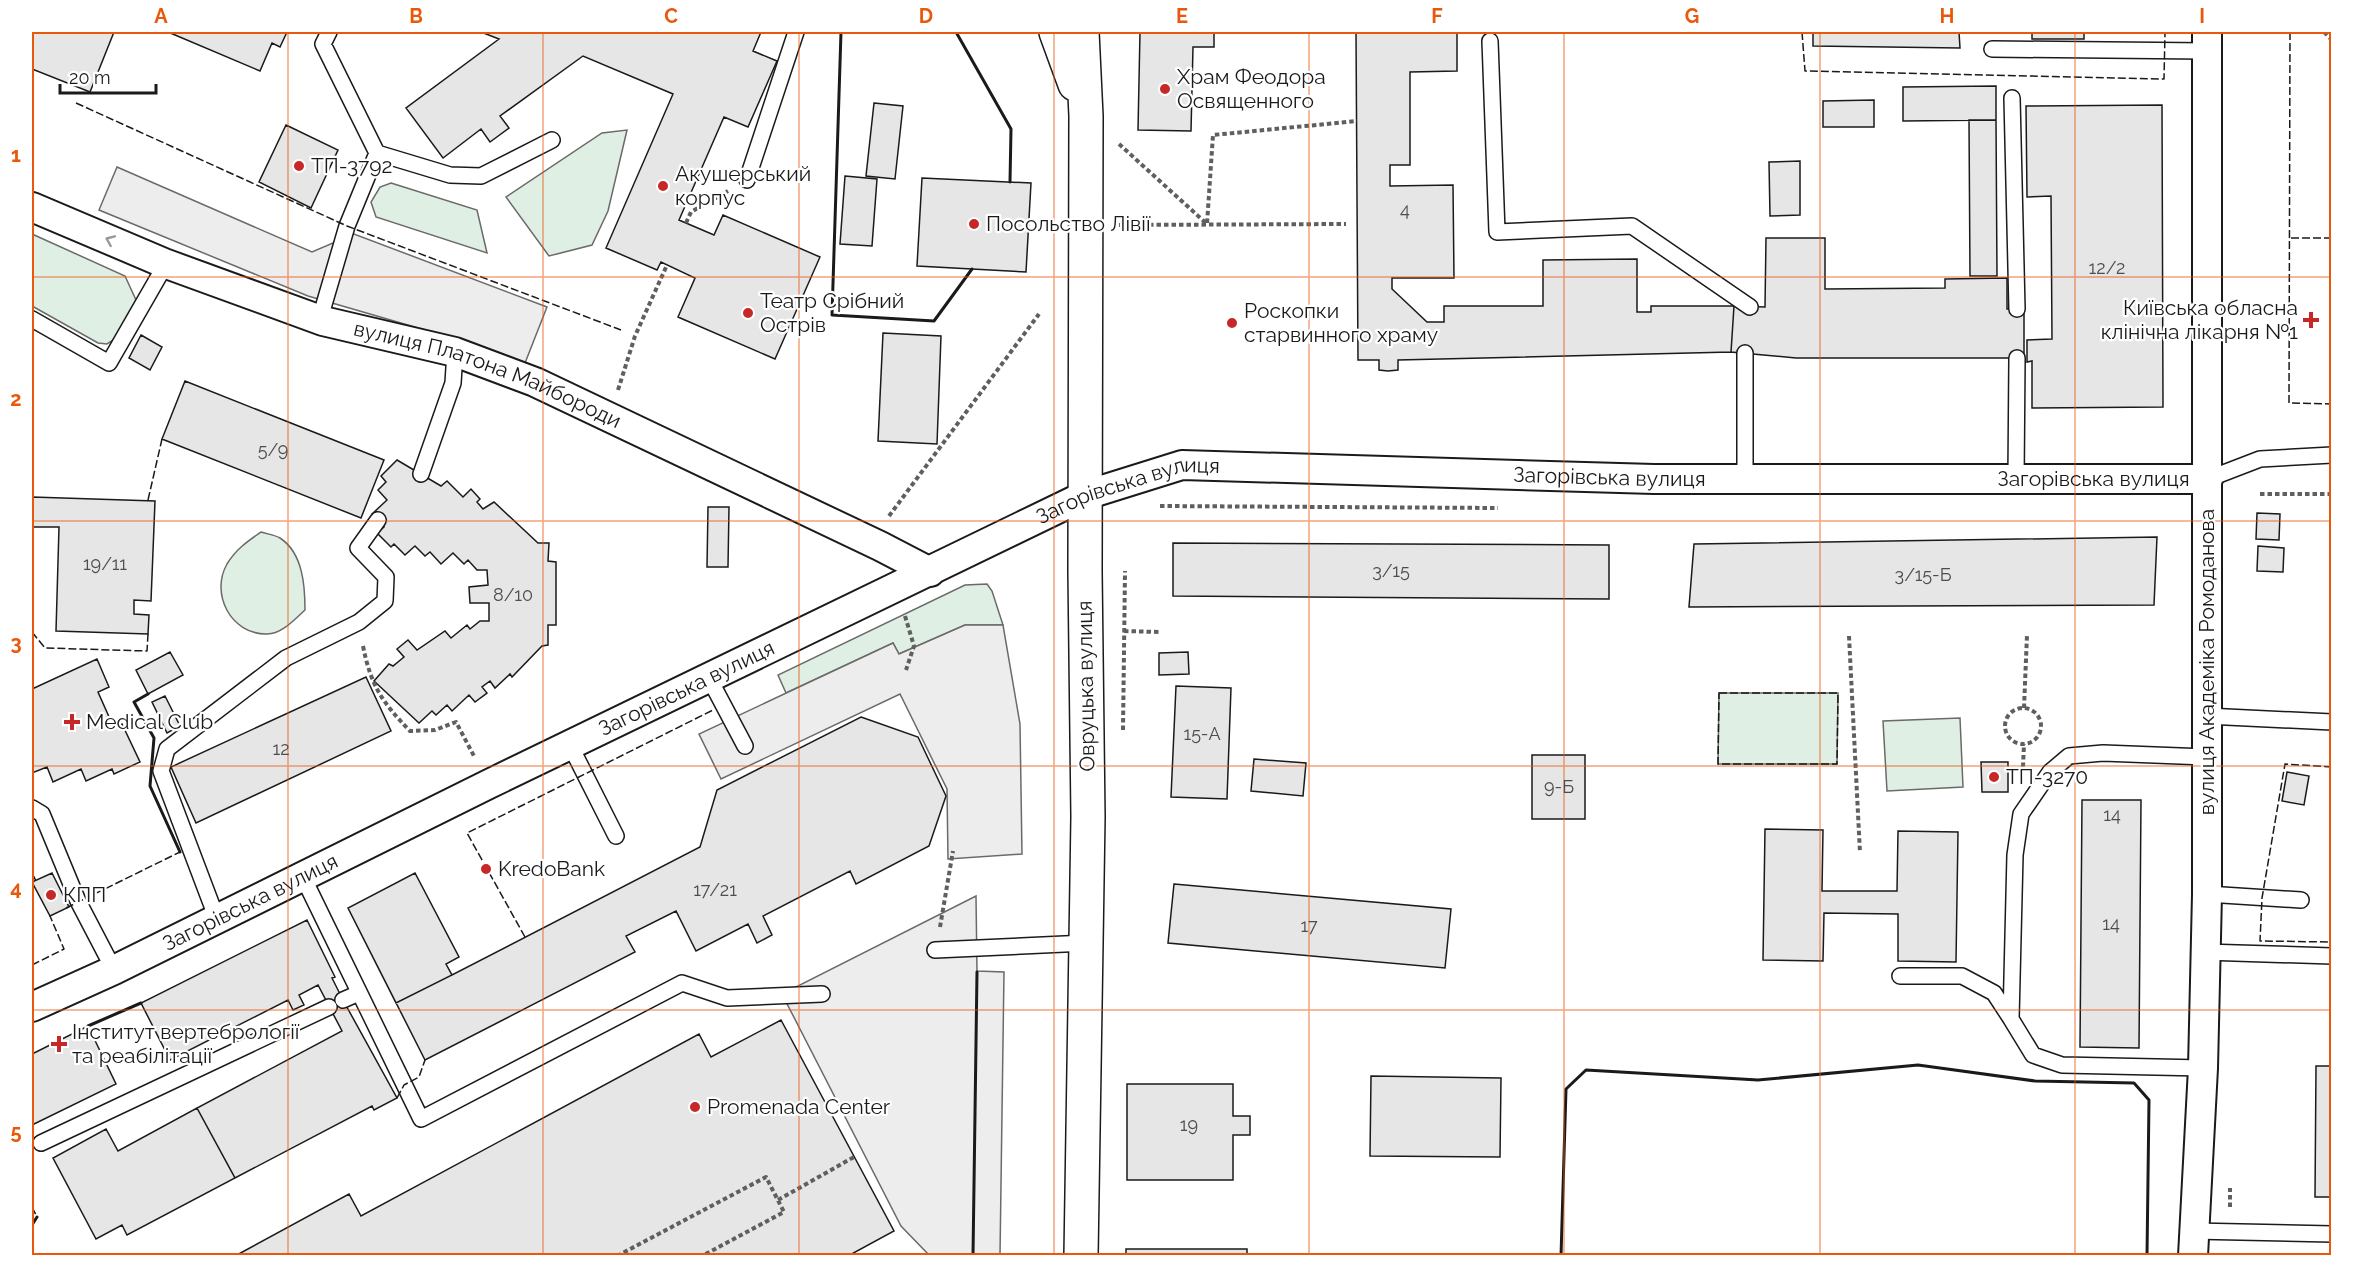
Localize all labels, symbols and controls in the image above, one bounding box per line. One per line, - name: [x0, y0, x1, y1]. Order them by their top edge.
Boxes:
- text: A: [154, 4, 168, 28]
- text: B: [409, 4, 423, 28]
- text: C: [664, 4, 678, 28]
- text: D: [919, 4, 933, 28]
- text: E: [1176, 4, 1188, 28]
- text: F: [1431, 4, 1443, 28]
- text: G: [1685, 4, 1699, 28]
- text: H: [1940, 4, 1954, 28]
- text: I: [2199, 4, 2205, 28]
- scale bar: [60, 57, 156, 95]
- place label: Храм Феодора Освященного: [1177, 64, 1326, 113]
- text: 20 m: [69, 67, 111, 88]
- marker: Храм Феодора Освященного: [1158, 82, 1172, 96]
- text: 1: [11, 143, 21, 167]
- place label: ТП-3792: [311, 153, 392, 178]
- marker: ТП-3792: [292, 159, 306, 173]
- place label: Акушерський корпус: [675, 161, 811, 210]
- marker: Акушерський корпус: [656, 179, 670, 193]
- house number: 4: [1400, 199, 1410, 220]
- place label: Посольство Лівії: [986, 211, 1151, 236]
- marker: Посольство Лівії: [967, 217, 981, 231]
- one-way arrow: [105, 235, 116, 247]
- house number: 12/2: [2089, 257, 2125, 278]
- place label: Театр Срібний Острів: [760, 288, 904, 337]
- place label: Київська обласна клінічна лікарня №1: [2101, 295, 2298, 344]
- place label: Роскопки старвинного храму: [1244, 298, 1438, 347]
- marker: Театр Срібний Острів: [741, 306, 755, 320]
- marker: Київська обласна клінічна лікарня №1: [2302, 311, 2320, 329]
- street label: вулиця Платона Майбороди: [351, 316, 625, 433]
- marker: Роскопки старвинного храму: [1225, 316, 1239, 330]
- text: 2: [10, 387, 22, 411]
- house number: 5/9: [258, 439, 288, 460]
- street label: Загорівська вулиця: [1032, 452, 1220, 529]
- street label: Загорівська вулиця: [1513, 462, 1706, 491]
- street label: Загорівська вулиця: [1997, 466, 2190, 491]
- street label: вулиця Академіка Ромоданова: [2194, 509, 2219, 815]
- house number: 19/11: [83, 553, 127, 574]
- house number: 3/15: [1372, 560, 1410, 581]
- house number: 3/15-Б: [1895, 564, 1952, 585]
- house number: 8/10: [493, 584, 533, 605]
- street label: Овруцька вулиця: [1072, 600, 1099, 772]
- text: 3: [10, 631, 22, 655]
- street label: Загорівська вулиця: [594, 635, 778, 741]
- place label: Medical Club: [86, 709, 213, 734]
- marker: Medical Club: [63, 713, 81, 731]
- house number: 15-А: [1183, 723, 1221, 744]
- house number: 12: [272, 738, 290, 759]
- place label: ТП-3270: [2006, 764, 2088, 789]
- marker: ТП-3270: [1987, 770, 2001, 784]
- house number: 9-Б: [1544, 776, 1574, 797]
- house number: 14: [2103, 804, 2121, 825]
- street label: Загорівська вулиця: [158, 848, 342, 956]
- place label: KredoBank: [498, 856, 605, 881]
- marker: KredoBank: [479, 862, 493, 876]
- text: 4: [10, 876, 22, 900]
- house number: 17/21: [693, 879, 737, 900]
- place label: КПП: [63, 882, 106, 907]
- marker: КПП: [44, 888, 58, 902]
- house number: 14: [2102, 913, 2120, 934]
- house number: 17: [1300, 915, 1318, 936]
- place label: Інститут вертебрології та реабілітації: [72, 1019, 300, 1068]
- marker: Інститут вертебрології та реабілітації: [50, 1035, 68, 1053]
- place label: Promenada Center: [707, 1094, 891, 1119]
- marker: Promenada Center: [688, 1100, 702, 1114]
- house number: 19: [1180, 1114, 1198, 1135]
- text: 5: [10, 1120, 22, 1144]

